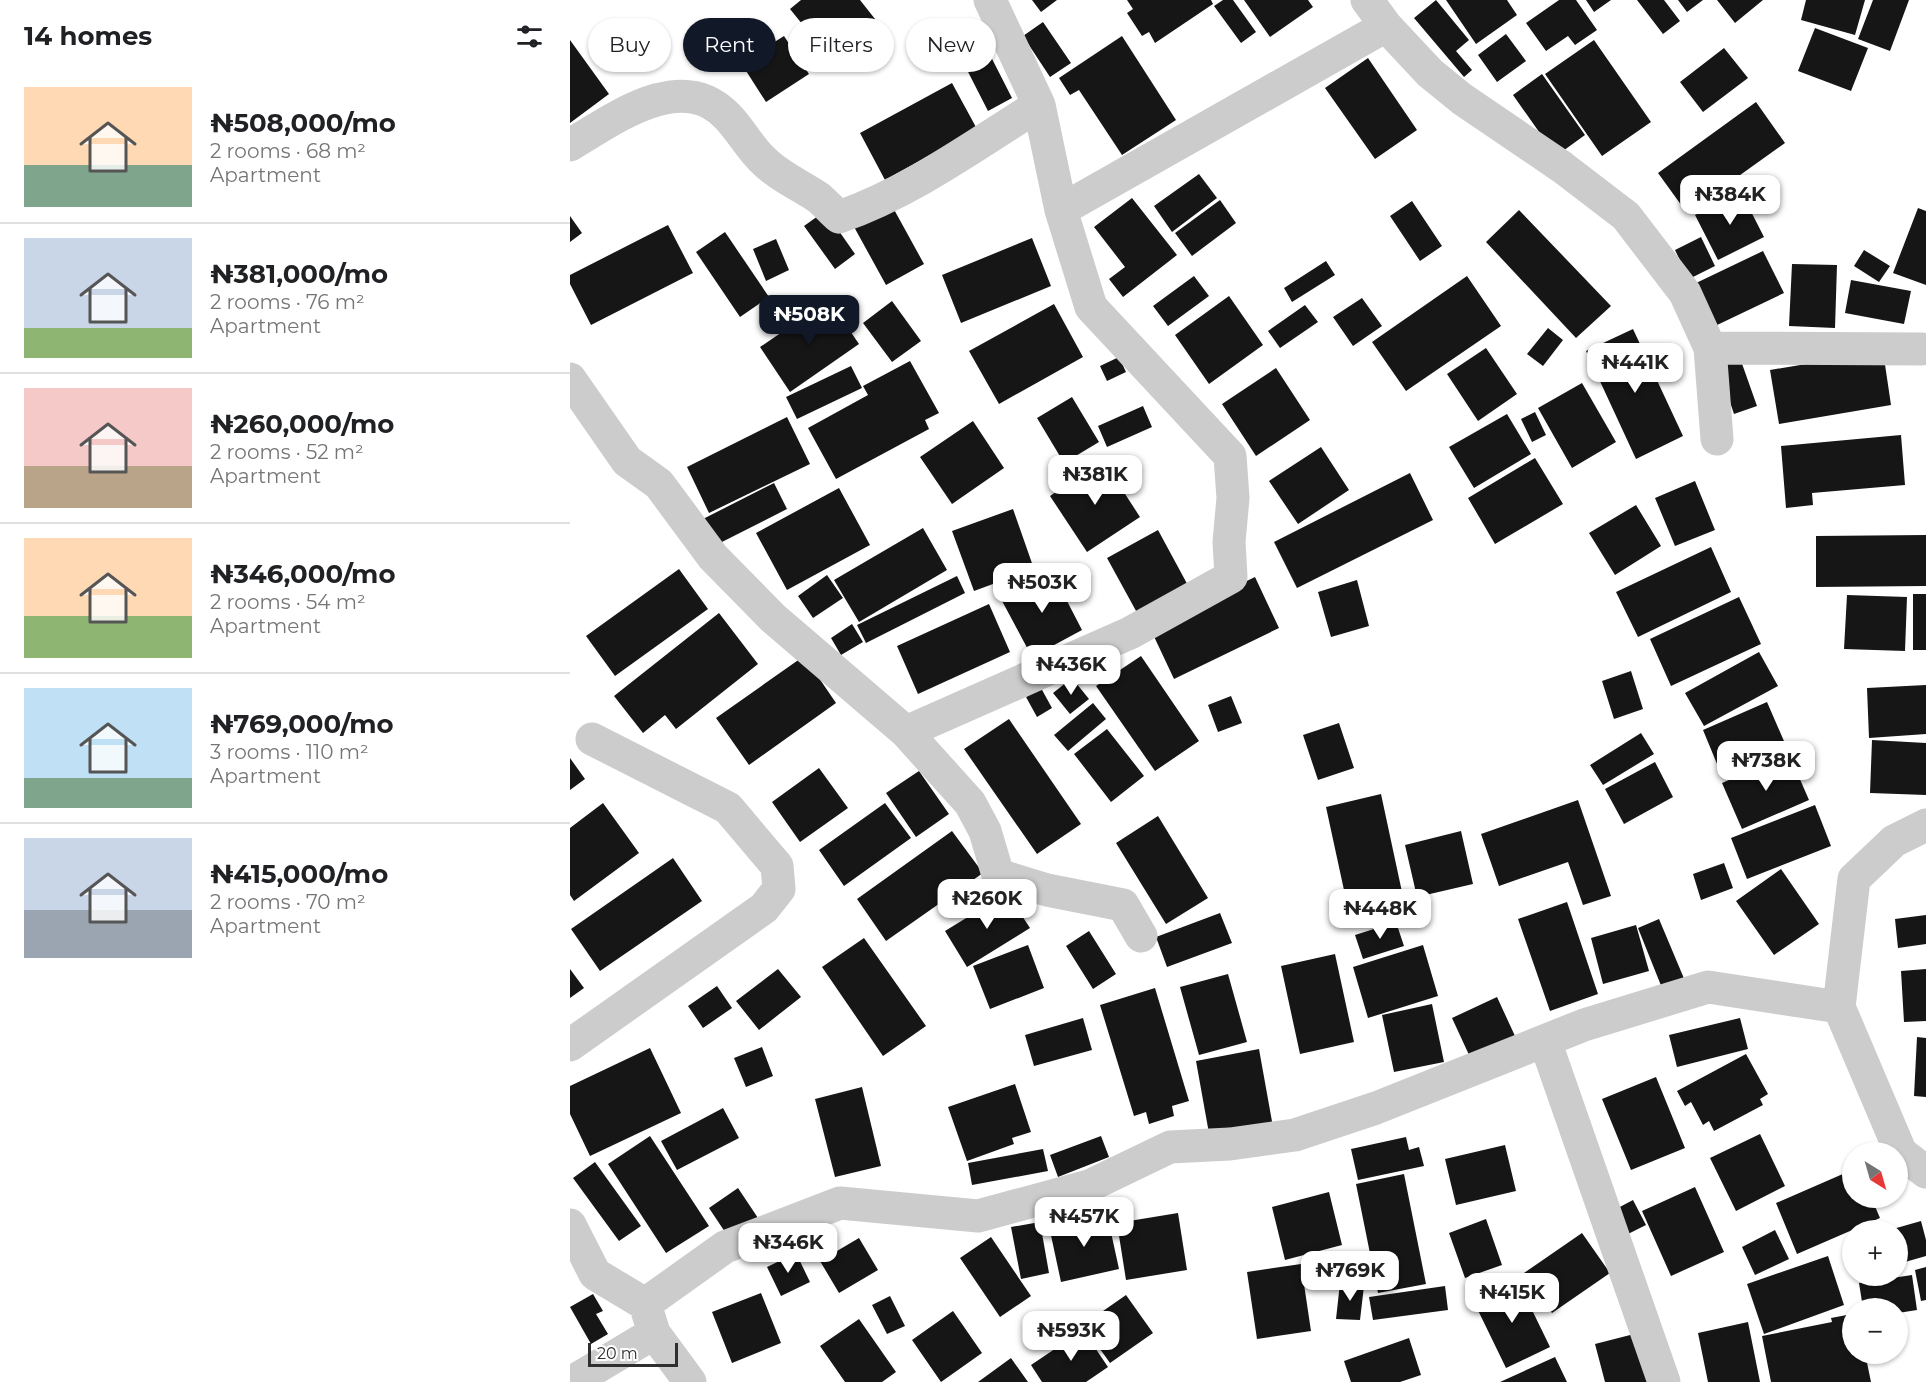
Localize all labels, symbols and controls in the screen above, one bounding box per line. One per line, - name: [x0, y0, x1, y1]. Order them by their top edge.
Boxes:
- chip: Buy: [588, 18, 671, 72]
- chip: Rent: [683, 18, 776, 72]
- chip: Filters: [788, 18, 894, 72]
- chip: New: [906, 18, 996, 72]
- text: 14 homes: [24, 20, 152, 52]
- icon: filters: [513, 20, 546, 53]
- text: ₦508,000/mo: [210, 107, 396, 139]
- icon: home: [72, 111, 144, 183]
- text: 2 rooms · 68 m²: [210, 139, 366, 163]
- text: Apartment: [210, 163, 321, 187]
- pin: ₦384K: [1688, 175, 1772, 226]
- text: ₦384K: [1694, 182, 1766, 206]
- text: ₦381,000/mo: [210, 258, 388, 290]
- icon: home: [72, 262, 144, 334]
- text: 2 rooms · 76 m²: [210, 290, 365, 314]
- pin: ₦508K: [767, 295, 851, 346]
- text: ₦508K: [773, 302, 845, 326]
- text: Apartment: [210, 314, 321, 338]
- pin: ₦441K: [1593, 343, 1677, 394]
- text: ₦441K: [1601, 350, 1669, 374]
- text: ₦260,000/mo: [210, 408, 394, 440]
- icon: home: [72, 412, 144, 484]
- text: 2 rooms · 52 m²: [210, 440, 364, 464]
- pin: ₦381K: [1053, 455, 1137, 506]
- text: ₦381K: [1062, 462, 1128, 486]
- text: Apartment: [210, 464, 321, 488]
- text: ₦346,000/mo: [210, 558, 395, 590]
- icon: home: [72, 562, 144, 634]
- pin: ₦503K: [1000, 563, 1084, 614]
- text: ₦503K: [1007, 570, 1077, 594]
- text: 2 rooms · 54 m²: [210, 590, 366, 614]
- text: Apartment: [210, 614, 321, 638]
- pin: ₦436K: [1029, 645, 1113, 696]
- text: ₦436K: [1035, 652, 1107, 676]
- text: ₦769,000/mo: [210, 708, 394, 740]
- icon: home: [72, 712, 144, 784]
- text: 3 rooms · 110 m²: [210, 740, 369, 764]
- pin: ₦738K: [1724, 741, 1808, 792]
- text: ₦738K: [1731, 748, 1801, 772]
- text: Apartment: [210, 764, 321, 788]
- text: ₦415,000/mo: [210, 858, 388, 890]
- icon: home: [72, 862, 144, 934]
- pin: ₦260K: [945, 879, 1029, 930]
- text: ₦260K: [952, 886, 1022, 910]
- pin: ₦448K: [1338, 889, 1422, 940]
- text: 2 rooms · 70 m²: [210, 890, 366, 914]
- text: ₦448K: [1343, 896, 1417, 920]
- text: Apartment: [210, 914, 321, 938]
- north arrow: [1842, 1142, 1908, 1208]
- map controls: [1842, 1142, 1908, 1364]
- pin: ₦457K: [1042, 1197, 1126, 1248]
- text: ₦457K: [1049, 1204, 1119, 1228]
- button: +: [1842, 1220, 1908, 1286]
- pin: ₦346K: [746, 1223, 830, 1274]
- text: ₦346K: [752, 1230, 824, 1254]
- pin: ₦769K: [1308, 1251, 1392, 1302]
- text: ₦769K: [1315, 1258, 1385, 1282]
- pin: ₦415K: [1470, 1273, 1554, 1324]
- text: ₦415K: [1479, 1280, 1545, 1304]
- button: −: [1842, 1298, 1908, 1364]
- pin: ₦593K: [1029, 1311, 1113, 1362]
- text: ₦593K: [1036, 1318, 1106, 1342]
- scale bar: [588, 1340, 678, 1368]
- text: 20 m: [597, 1344, 638, 1363]

